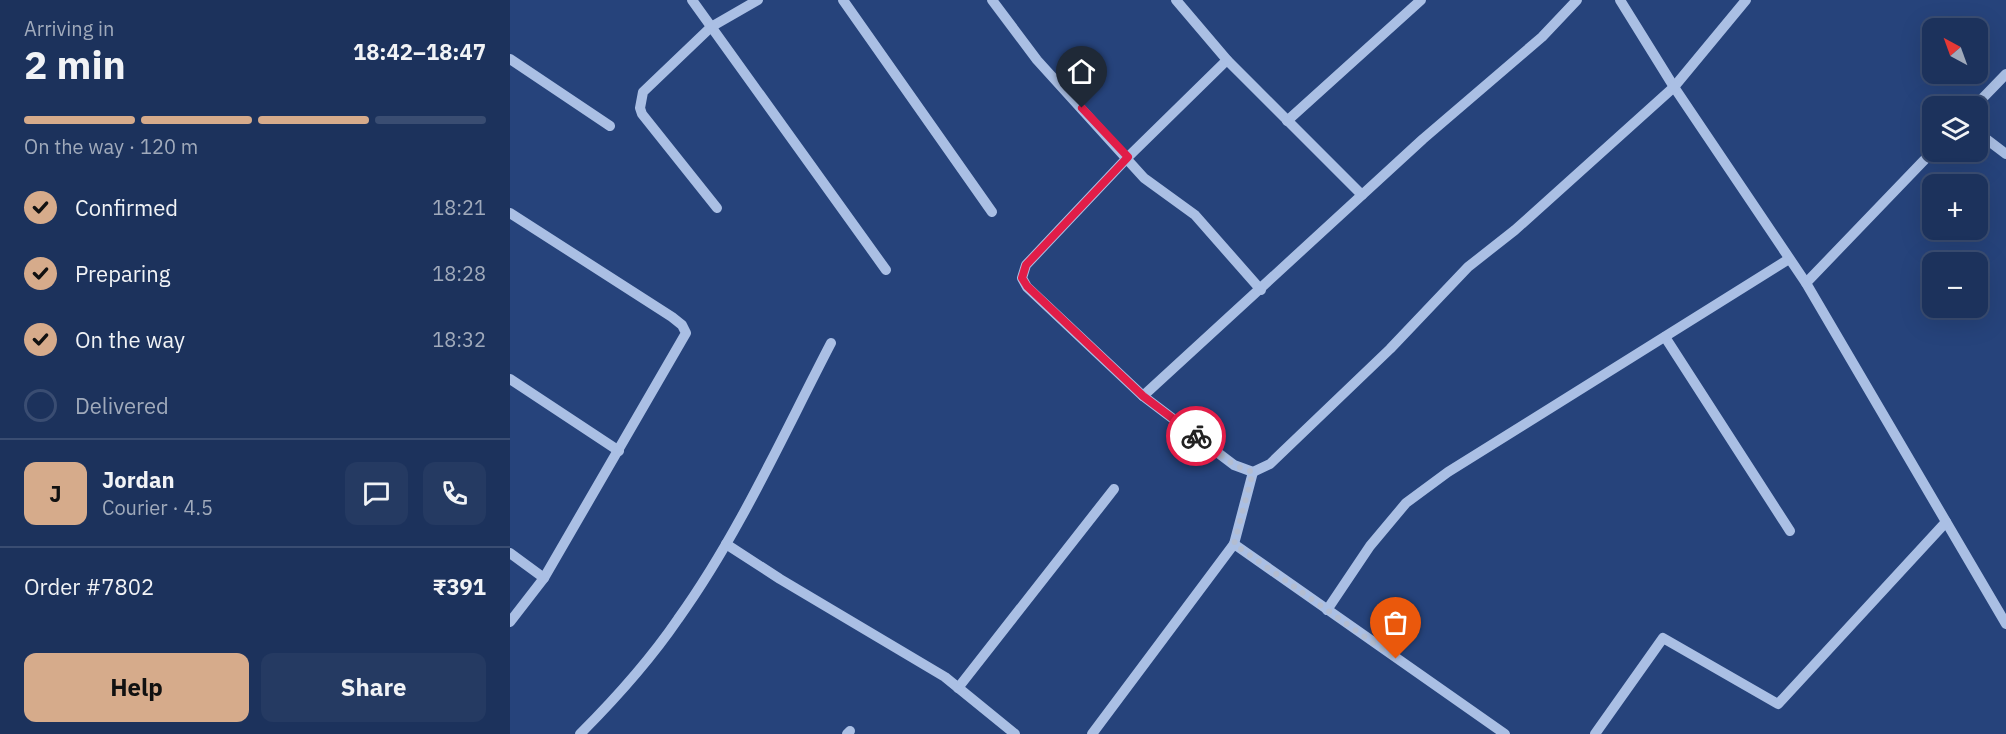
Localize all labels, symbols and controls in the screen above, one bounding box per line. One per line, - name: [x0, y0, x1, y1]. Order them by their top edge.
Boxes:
- text: Arriving in: [24, 15, 114, 42]
- north arrow: [1922, 18, 1988, 84]
- map controls: [1922, 18, 1988, 318]
- text: 18:42–18:47: [353, 37, 486, 66]
- text: 2 min: [24, 39, 126, 90]
- pin: [1056, 46, 1107, 108]
- icon: home: [1065, 55, 1098, 88]
- button: layers: [1922, 96, 1988, 162]
- text: On the way · 120 m: [24, 133, 198, 160]
- button: +: [1922, 174, 1988, 240]
- icon: check: [24, 191, 57, 224]
- text: Confirmed: [75, 193, 178, 222]
- text: 18:21: [432, 194, 486, 221]
- button: −: [1922, 252, 1988, 318]
- icon: check: [24, 257, 57, 290]
- text: Preparing: [75, 259, 170, 288]
- text: 18:28: [432, 260, 486, 287]
- icon: check: [24, 323, 57, 356]
- text: On the way: [75, 325, 185, 354]
- text: 18:32: [432, 326, 486, 353]
- text: Delivered: [75, 391, 169, 420]
- courier: [1166, 406, 1226, 466]
- icon: bike: [1180, 420, 1213, 453]
- button: chat: [345, 462, 408, 525]
- button: phone: [423, 462, 486, 525]
- text: Jordan: [102, 465, 175, 494]
- text: J: [49, 479, 62, 508]
- text: Courier · 4.5: [102, 494, 213, 521]
- text: Order #7802: [24, 572, 154, 601]
- text: ₹391: [433, 572, 486, 601]
- pin: [1370, 597, 1421, 659]
- icon: bag: [1379, 606, 1412, 639]
- button: Help: [24, 653, 249, 722]
- button: Share: [261, 653, 486, 722]

